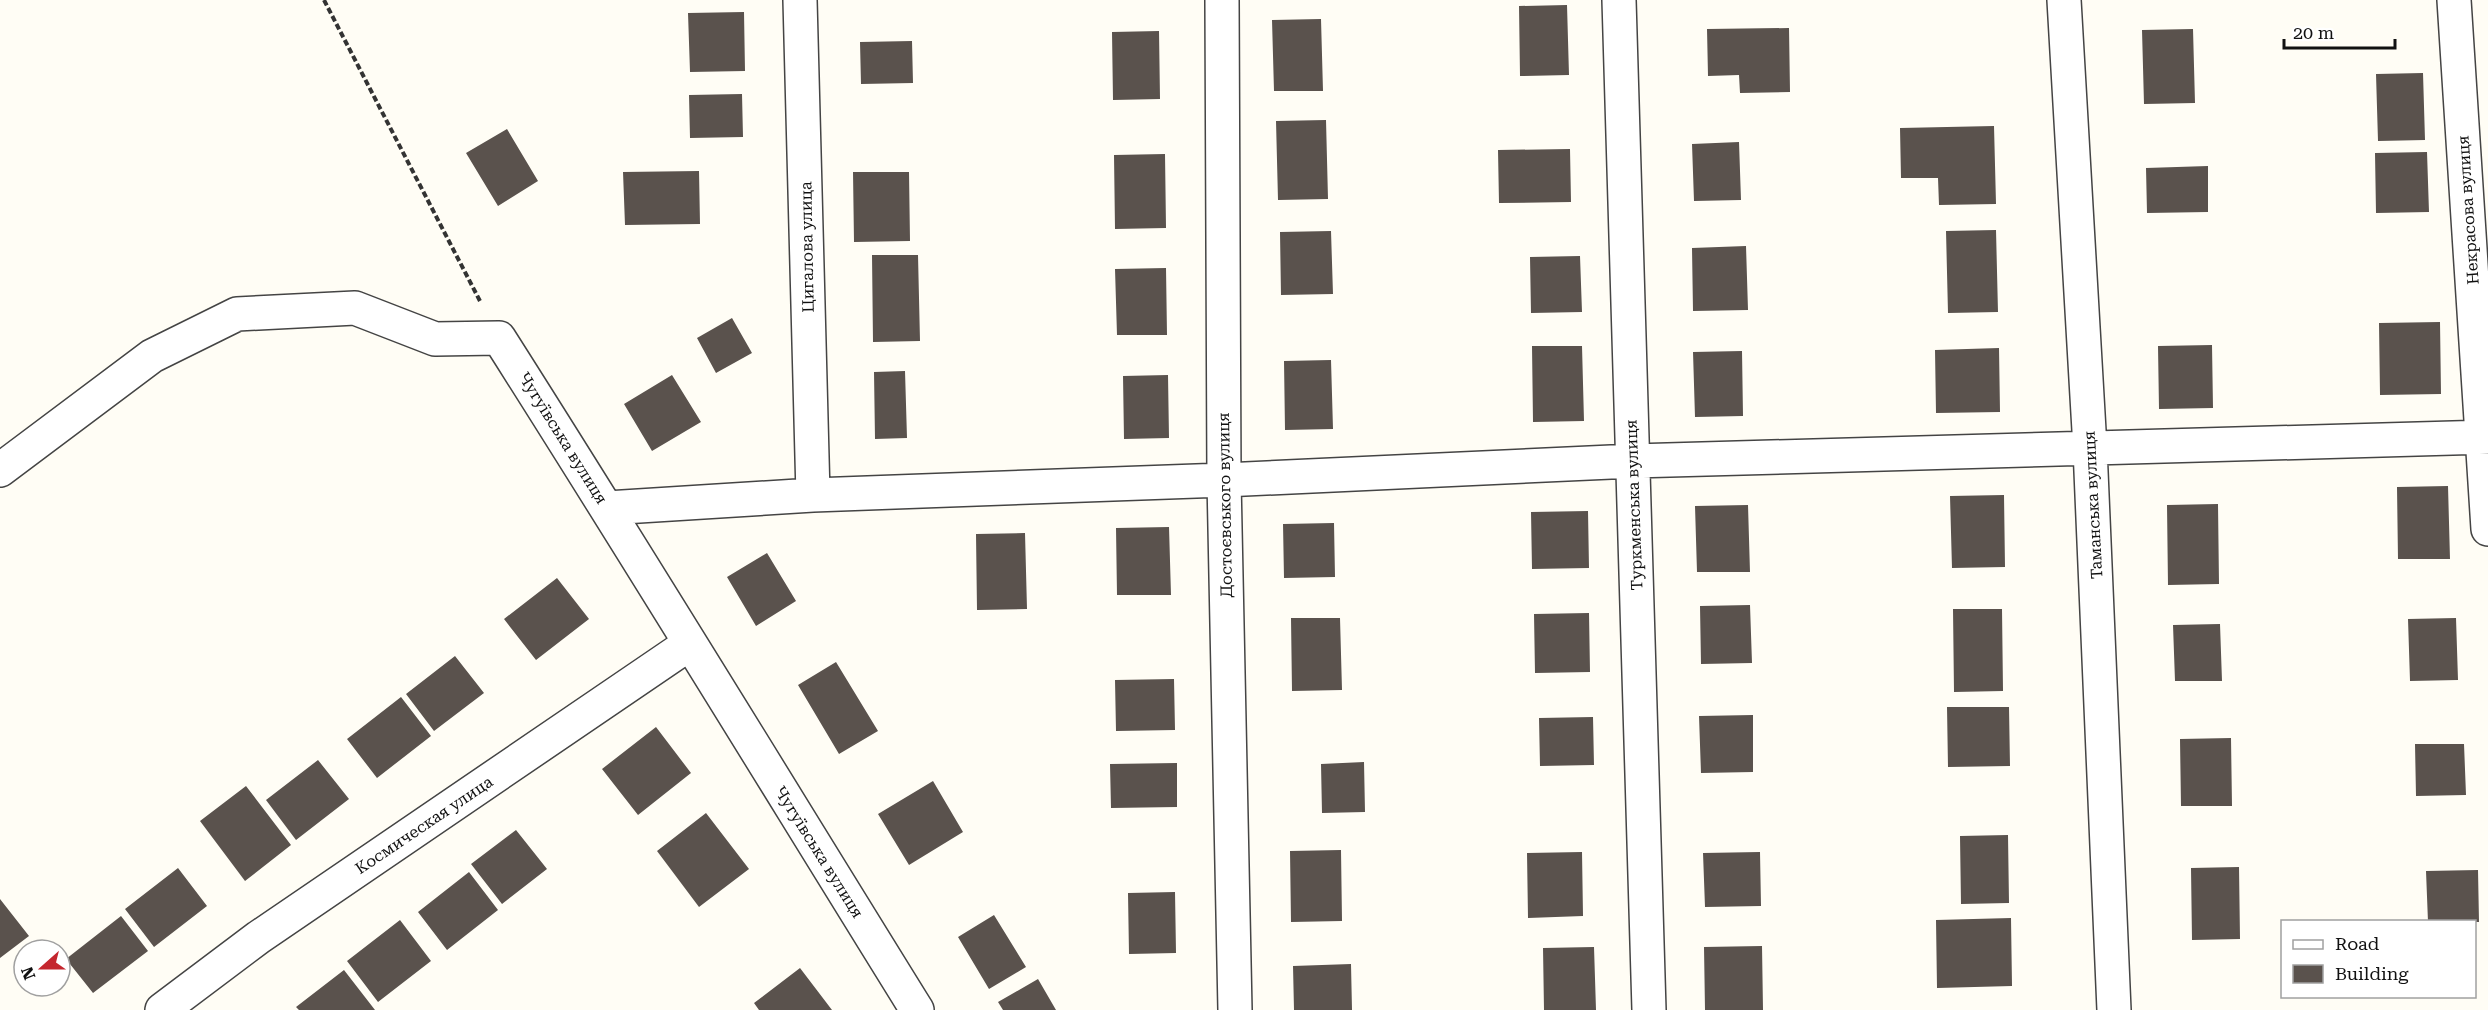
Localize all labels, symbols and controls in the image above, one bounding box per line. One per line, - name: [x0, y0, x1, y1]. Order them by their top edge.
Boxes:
- scale bar: [2284, 12, 2395, 50]
- text: 20 m: [2293, 22, 2334, 43]
- street label: Некрасова вулиця: [2453, 135, 2483, 285]
- street label: Цигалова улица: [796, 181, 818, 313]
- street label: Чугуївська вулиця: [515, 369, 611, 507]
- street label: Достоєвського вулиця: [1214, 412, 1236, 598]
- street label: Туркменська вулиця: [1622, 419, 1646, 591]
- street label: Таманська вулиця: [2080, 430, 2106, 580]
- street label: Космическая улица: [352, 772, 497, 878]
- street label: Чугуївська вулиця: [771, 783, 867, 921]
- legend: [2281, 920, 2476, 998]
- text: Road: [2335, 933, 2380, 954]
- north arrow: [12, 938, 72, 998]
- text: Building: [2335, 963, 2409, 984]
- text: N: [17, 964, 40, 982]

